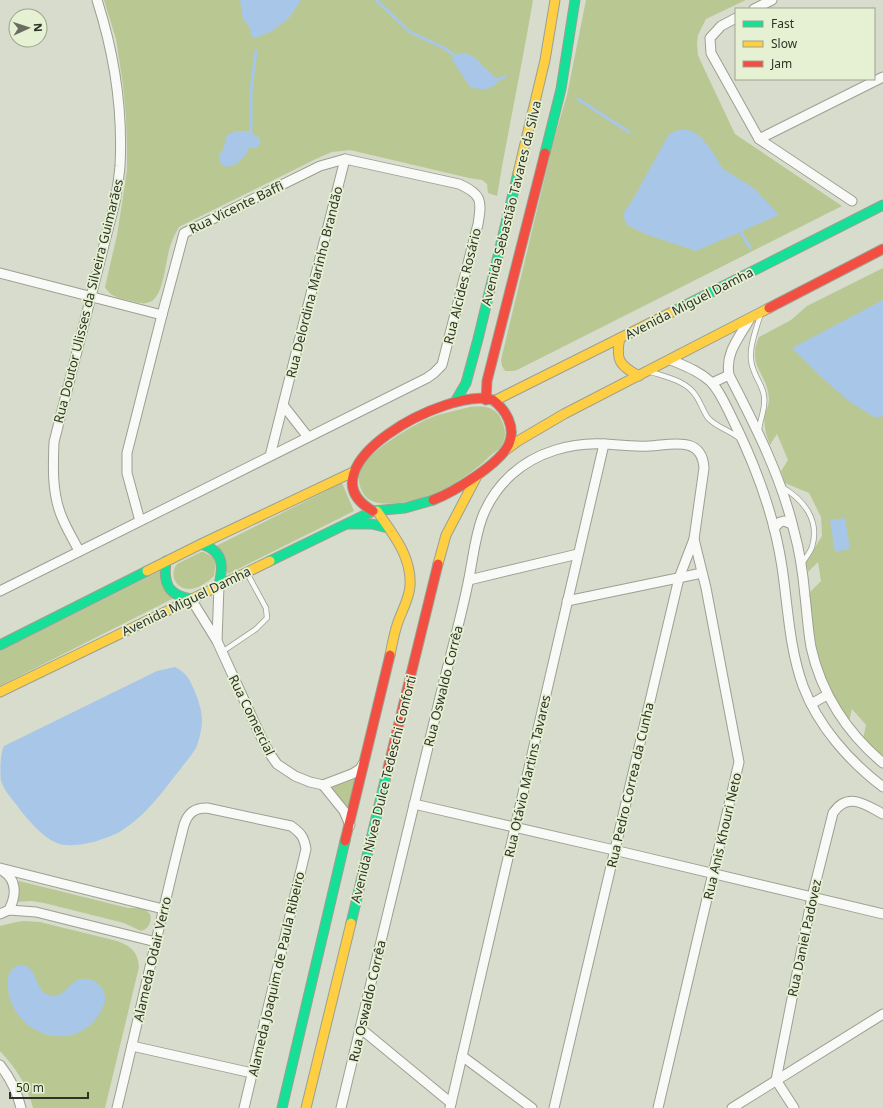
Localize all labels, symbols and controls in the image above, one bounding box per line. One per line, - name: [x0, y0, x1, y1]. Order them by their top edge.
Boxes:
- north arrow: [8, 8, 48, 48]
- legend: [735, 8, 875, 80]
- text: Fast: [771, 15, 795, 32]
- text: N: [31, 23, 46, 32]
- text: Slow: [771, 35, 798, 52]
- text: Jam: [770, 55, 792, 72]
- street label: Avenida Sebastião Tavares da Silva: [477, 99, 545, 307]
- street label: Rua Vicente Baffi: [186, 176, 286, 238]
- street label: Rua Doutor Ulisses da Silveira Guimarães: [49, 177, 127, 425]
- street label: Rua Delordina Marinho Brandão: [281, 184, 347, 380]
- street label: Rua Alcides Rosário: [439, 226, 485, 346]
- street label: Avenida Miguel Damha: [622, 263, 756, 343]
- street label: Avenida Miguel Damha: [118, 562, 254, 640]
- street label: Rua Oswaldo Corrêa: [419, 623, 467, 749]
- street label: Rua Comercial: [225, 672, 279, 758]
- street label: Avenida Nívea Dulce Tedeschi Conforti: [346, 673, 420, 905]
- street label: Rua Otávio Martins Tavares: [500, 693, 554, 859]
- street label: Rua Pedro Correa da Cunha: [602, 701, 658, 869]
- street label: Rua Anis Khouri Neto: [699, 771, 745, 901]
- street label: Alameda Joaquim de Paula Ribeiro: [244, 870, 308, 1078]
- street label: Rua Daniel Padovez: [783, 878, 825, 998]
- street label: Alameda Odair Verro: [129, 895, 175, 1023]
- street label: Rua Oswaldo Corrêa: [344, 938, 390, 1064]
- scale bar: [10, 1074, 88, 1100]
- text: 50 m: [16, 1079, 44, 1096]

